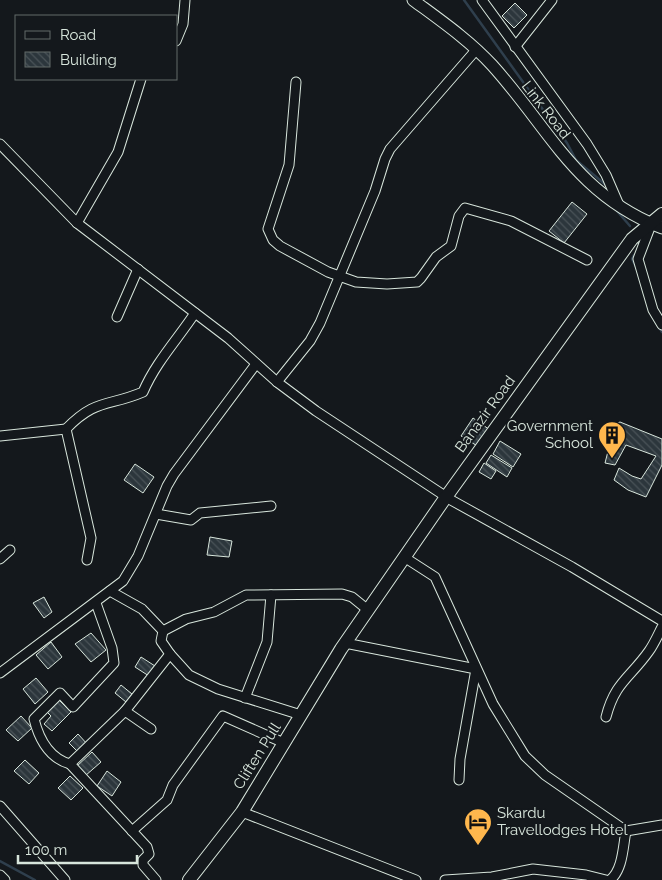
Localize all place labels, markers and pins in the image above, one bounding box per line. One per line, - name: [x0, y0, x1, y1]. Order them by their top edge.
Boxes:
- place label: Government School: [507, 417, 594, 452]
- building icon: Government School: [597, 420, 627, 459]
- place label: Skardu Travellodges Hotel: [497, 804, 629, 839]
- hotel icon: Skardu Travellodges Hotel: [463, 807, 493, 846]

